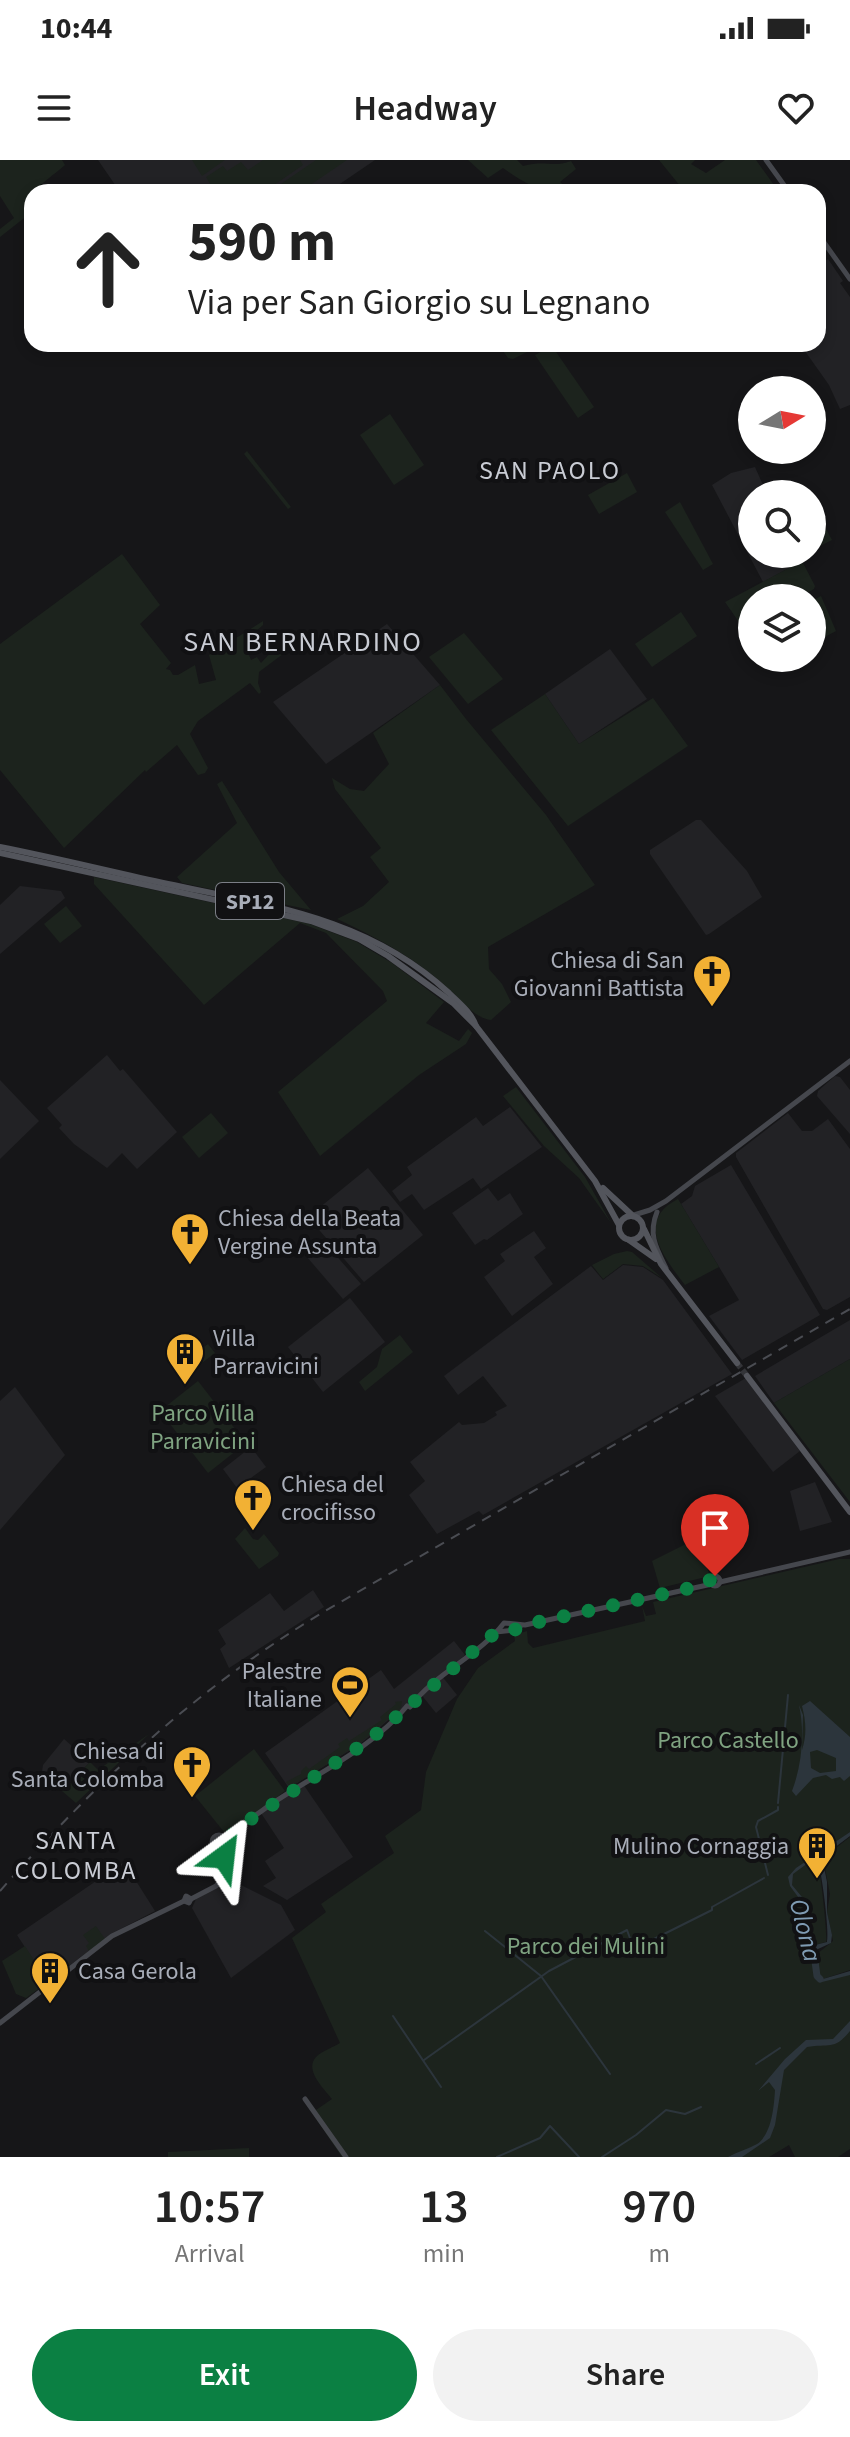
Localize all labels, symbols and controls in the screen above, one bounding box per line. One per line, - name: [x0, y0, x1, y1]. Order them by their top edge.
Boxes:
- text: 10:44: [40, 7, 112, 50]
- text: Headway: [353, 83, 497, 134]
- icon: menu: [32, 86, 76, 130]
- icon: heart: [774, 86, 818, 130]
- text: 590 m: [188, 203, 336, 282]
- icon: ahead: [56, 216, 160, 320]
- text: Via per San Giorgio su Legnano: [188, 277, 651, 328]
- north arrow: [738, 376, 826, 464]
- map controls: [738, 376, 826, 672]
- district label: SAN PAOLO: [479, 452, 621, 489]
- button: search: [738, 480, 826, 568]
- button: layers: [738, 584, 826, 672]
- district label: SAN BERNARDINO: [183, 622, 423, 662]
- road number: SP12: [216, 883, 284, 919]
- place label: Chiesa di San Giovanni Battista: [514, 943, 684, 1006]
- church icon: Chiesa di San Giovanni Battista: [691, 953, 733, 1008]
- place label: Chiesa della Beata Vergine Assunta: [218, 1201, 401, 1264]
- church icon: Chiesa della Beata Vergine Assunta: [169, 1211, 211, 1266]
- place label: Villa Parravicini: [213, 1321, 319, 1384]
- building icon: Villa Parravicini: [164, 1331, 206, 1386]
- park label: Parco Villa Parravicini: [150, 1396, 256, 1459]
- place label: Chiesa del crocifisso: [281, 1467, 384, 1530]
- church icon: Chiesa del crocifisso: [232, 1477, 274, 1532]
- pin: [681, 1494, 749, 1576]
- icon: arrive: [693, 1506, 737, 1550]
- place label: Palestre Italiane: [242, 1654, 322, 1717]
- sports icon: Palestre Italiane: [329, 1664, 371, 1719]
- park label: Parco Castello: [657, 1723, 799, 1758]
- place label: Chiesa di Santa Colomba: [11, 1734, 164, 1797]
- church icon: Chiesa di Santa Colomba: [171, 1744, 213, 1799]
- position arrow: [182, 1815, 266, 1899]
- district label: SANTA COLOMBA: [15, 1822, 137, 1889]
- building icon: Mulino Cornaggia: [796, 1825, 838, 1880]
- place label: Mulino Cornaggia: [613, 1829, 789, 1864]
- water label: Olona: [780, 1895, 831, 1966]
- park label: Parco dei Mulini: [507, 1929, 665, 1964]
- building icon: Casa Gerola: [29, 1950, 71, 2005]
- place label: Casa Gerola: [78, 1954, 197, 1989]
- text: 10:57: [154, 2173, 265, 2241]
- text: 13: [419, 2173, 469, 2241]
- text: 970: [622, 2173, 696, 2241]
- text: Arrival: [175, 2235, 245, 2272]
- text: min: [423, 2235, 465, 2272]
- text: m: [648, 2235, 670, 2272]
- button: Exit: [32, 2329, 417, 2421]
- button: Share: [433, 2329, 818, 2421]

